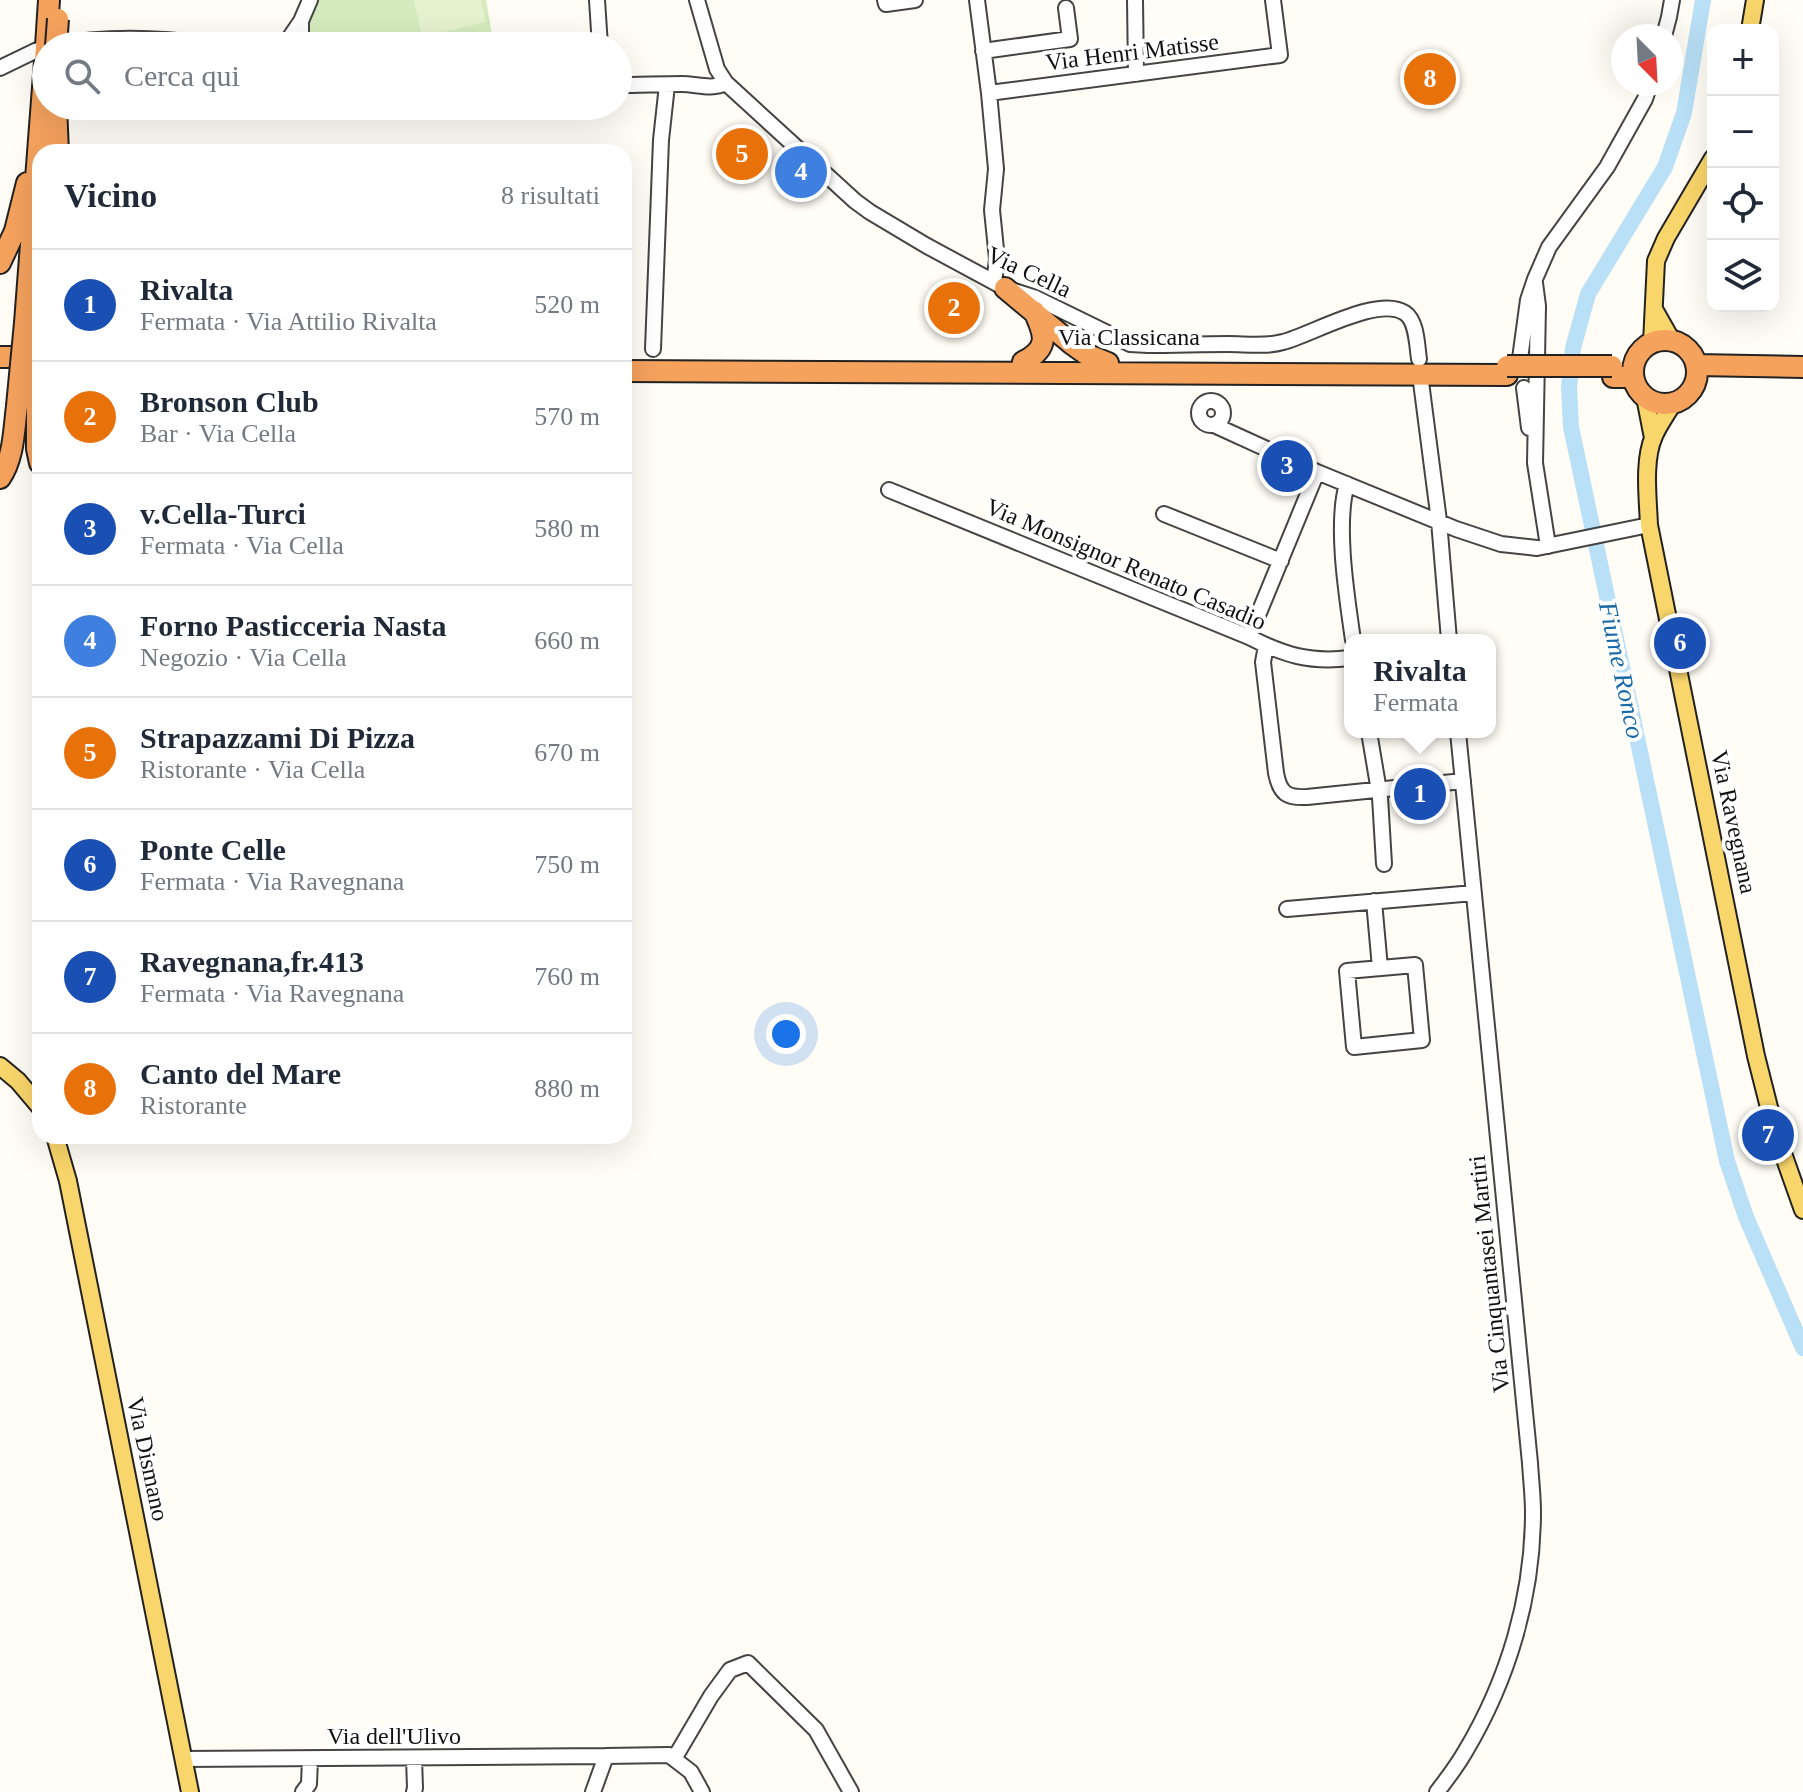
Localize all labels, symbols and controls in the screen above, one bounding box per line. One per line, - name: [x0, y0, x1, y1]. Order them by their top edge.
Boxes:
- north arrow: [1611, 24, 1683, 96]
- map controls: [1707, 24, 1779, 312]
- button: +: [1707, 24, 1779, 96]
- street label: Via Henri Matisse: [1044, 28, 1220, 76]
- search box: [32, 32, 632, 120]
- pin: 8: [1404, 49, 1456, 109]
- icon: search: [60, 54, 104, 98]
- text: Cerca qui: [124, 59, 240, 92]
- button: −: [1707, 96, 1779, 168]
- pin: 5: [716, 124, 768, 184]
- pin: 4: [775, 142, 827, 202]
- button: locate: [1707, 168, 1779, 240]
- text: Vicino: [64, 177, 157, 214]
- text: 8 risultati: [501, 181, 600, 210]
- button: layers: [1707, 240, 1779, 312]
- street label: Via Cella: [983, 241, 1076, 303]
- text: Rivalta: [140, 273, 233, 306]
- pin: 2: [928, 278, 980, 338]
- text: 1: [84, 290, 97, 319]
- text: 520 m: [534, 290, 600, 319]
- text: Fermata · Via Attilio Rivalta: [140, 307, 437, 336]
- street label: Via Classicana: [1058, 324, 1200, 350]
- text: Bronson Club: [140, 385, 319, 418]
- text: 2: [84, 402, 97, 431]
- text: 570 m: [534, 402, 600, 431]
- text: Bar · Via Cella: [140, 419, 296, 448]
- pin: 3: [1261, 436, 1313, 496]
- street label: Via Monsignor Renato Casadio: [982, 493, 1270, 635]
- text: v.Cella-Turci: [140, 497, 306, 530]
- text: 3: [84, 514, 97, 543]
- text: 580 m: [534, 514, 600, 543]
- text: Fermata · Via Cella: [140, 531, 344, 560]
- water label: Fiume Ronco: [1593, 598, 1650, 741]
- text: Forno Pasticceria Nasta: [140, 609, 447, 642]
- pin: 6: [1654, 613, 1706, 673]
- text: 4: [84, 626, 97, 655]
- text: 660 m: [534, 626, 600, 655]
- popup: [1344, 634, 1496, 738]
- text: Negozio · Via Cella: [140, 643, 347, 672]
- text: Rivalta: [1373, 654, 1467, 687]
- text: Fermata: [1373, 688, 1459, 717]
- text: Strapazzami Di Pizza: [140, 721, 415, 754]
- text: 5: [84, 738, 97, 767]
- text: 670 m: [534, 738, 600, 767]
- street label: Via Ravegnana: [1706, 748, 1762, 896]
- text: Ristorante · Via Cella: [140, 755, 365, 784]
- pin: 1: [1394, 764, 1446, 824]
- text: Ponte Celle: [140, 833, 286, 866]
- text: 6: [84, 850, 97, 879]
- text: 750 m: [534, 850, 600, 879]
- text: Fermata · Via Ravegnana: [140, 867, 404, 896]
- text: Ravegnana,fr.413: [140, 945, 364, 978]
- text: 7: [84, 962, 97, 991]
- text: 760 m: [534, 962, 600, 991]
- text: Fermata · Via Ravegnana: [140, 979, 404, 1008]
- your location: [766, 1014, 806, 1054]
- text: Canto del Mare: [140, 1057, 341, 1090]
- text: 8: [84, 1074, 97, 1103]
- text: 880 m: [534, 1074, 600, 1103]
- text: Ristorante: [140, 1091, 247, 1120]
- pin: 7: [1742, 1105, 1794, 1165]
- street label: Via Cinquantasei Martiri: [1464, 1154, 1514, 1394]
- street label: Via Dismano: [122, 1395, 174, 1523]
- street label: Via dell'Ulivo: [327, 1723, 461, 1749]

